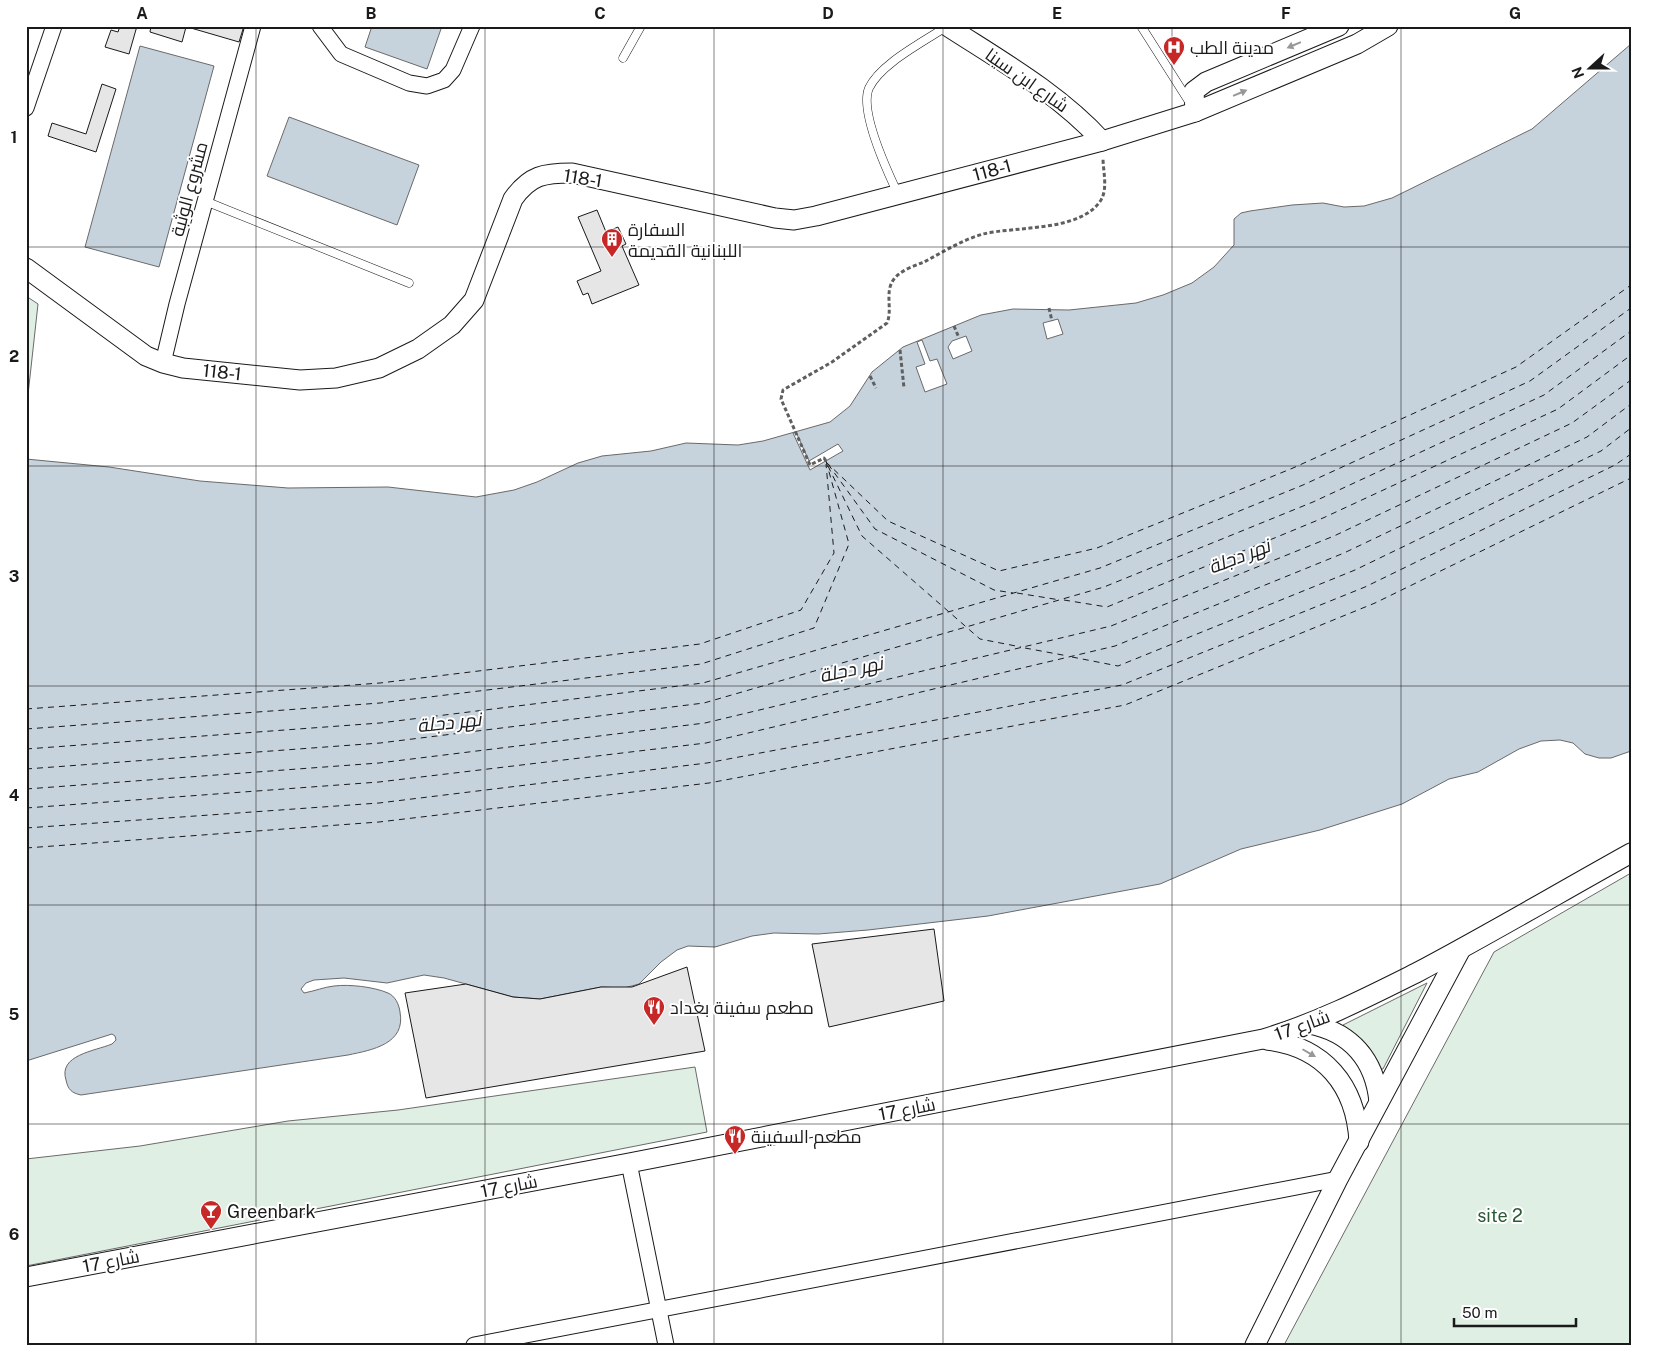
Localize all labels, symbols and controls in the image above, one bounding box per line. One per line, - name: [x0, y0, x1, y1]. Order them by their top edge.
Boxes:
- text: A: [136, 4, 148, 23]
- text: B: [366, 4, 377, 23]
- text: C: [594, 4, 606, 23]
- text: D: [822, 4, 834, 23]
- text: E: [1052, 4, 1062, 23]
- text: F: [1281, 4, 1291, 23]
- text: G: [1509, 4, 1521, 23]
- hospital icon: مدينة الطب: [1162, 35, 1186, 66]
- place label: مدينة الطب: [1190, 37, 1274, 58]
- one-way arrow: [1287, 42, 1301, 50]
- north arrow: [1564, 42, 1614, 92]
- street label: شارع ابن سينا: [980, 44, 1073, 118]
- text: N: [1568, 65, 1587, 81]
- one-way arrow: [1233, 89, 1248, 97]
- text: 1: [11, 128, 17, 147]
- street label: مشروع الوثبة: [166, 139, 214, 239]
- street label: 118-1: [970, 155, 1014, 185]
- street label: 118-1: [562, 165, 604, 191]
- place label: السفارة اللبنانية القديمة: [628, 219, 742, 261]
- building icon: السفارة اللبنانية القديمة: [600, 227, 624, 258]
- text: 2: [9, 347, 19, 366]
- street label: 118-1: [201, 360, 243, 384]
- water label: نهر دجلة: [1205, 533, 1275, 579]
- text: 3: [9, 567, 19, 586]
- water label: نهر دجلة: [817, 651, 887, 687]
- water label: نهر دجلة: [416, 707, 484, 737]
- text: 4: [9, 786, 20, 805]
- restaurant icon: مطعم سفينة بغداد: [642, 995, 666, 1026]
- place label: مطعم سفينة بغداد: [670, 997, 814, 1020]
- text: 5: [9, 1005, 20, 1024]
- street label: شارع 17: [1271, 1005, 1333, 1047]
- one-way arrow: [1303, 1049, 1316, 1058]
- street label: شارع 17: [877, 1093, 938, 1127]
- restaurant icon: مطعم السفينة: [723, 1124, 747, 1155]
- place label: مطعم السفينة: [751, 1126, 861, 1149]
- street label: شارع 17: [479, 1170, 540, 1204]
- bar icon: Greenbark: [199, 1199, 223, 1230]
- place label: Greenbark: [227, 1201, 316, 1222]
- park label: site 2: [1477, 1205, 1523, 1226]
- text: 6: [9, 1225, 19, 1244]
- street label: شارع 17: [81, 1245, 142, 1279]
- scale bar: [1454, 1296, 1577, 1328]
- text: 50 m: [1462, 1304, 1497, 1321]

